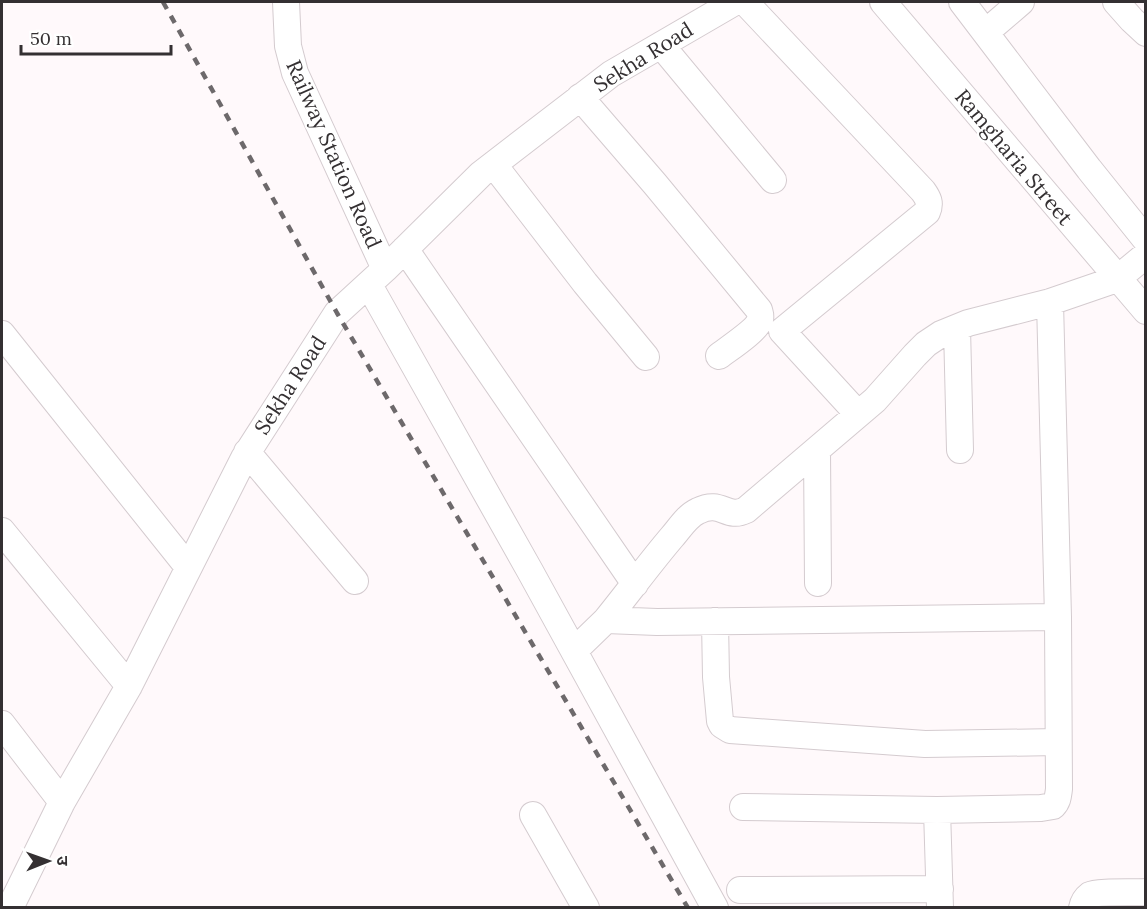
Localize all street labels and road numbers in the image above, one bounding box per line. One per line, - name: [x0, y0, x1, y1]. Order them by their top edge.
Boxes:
- street label: Sekha Road: [588, 16, 698, 98]
- street label: Railway Station Road: [280, 56, 388, 252]
- street label: Ramgharia Street: [949, 84, 1079, 231]
- street label: Sekha Road: [248, 331, 332, 439]

